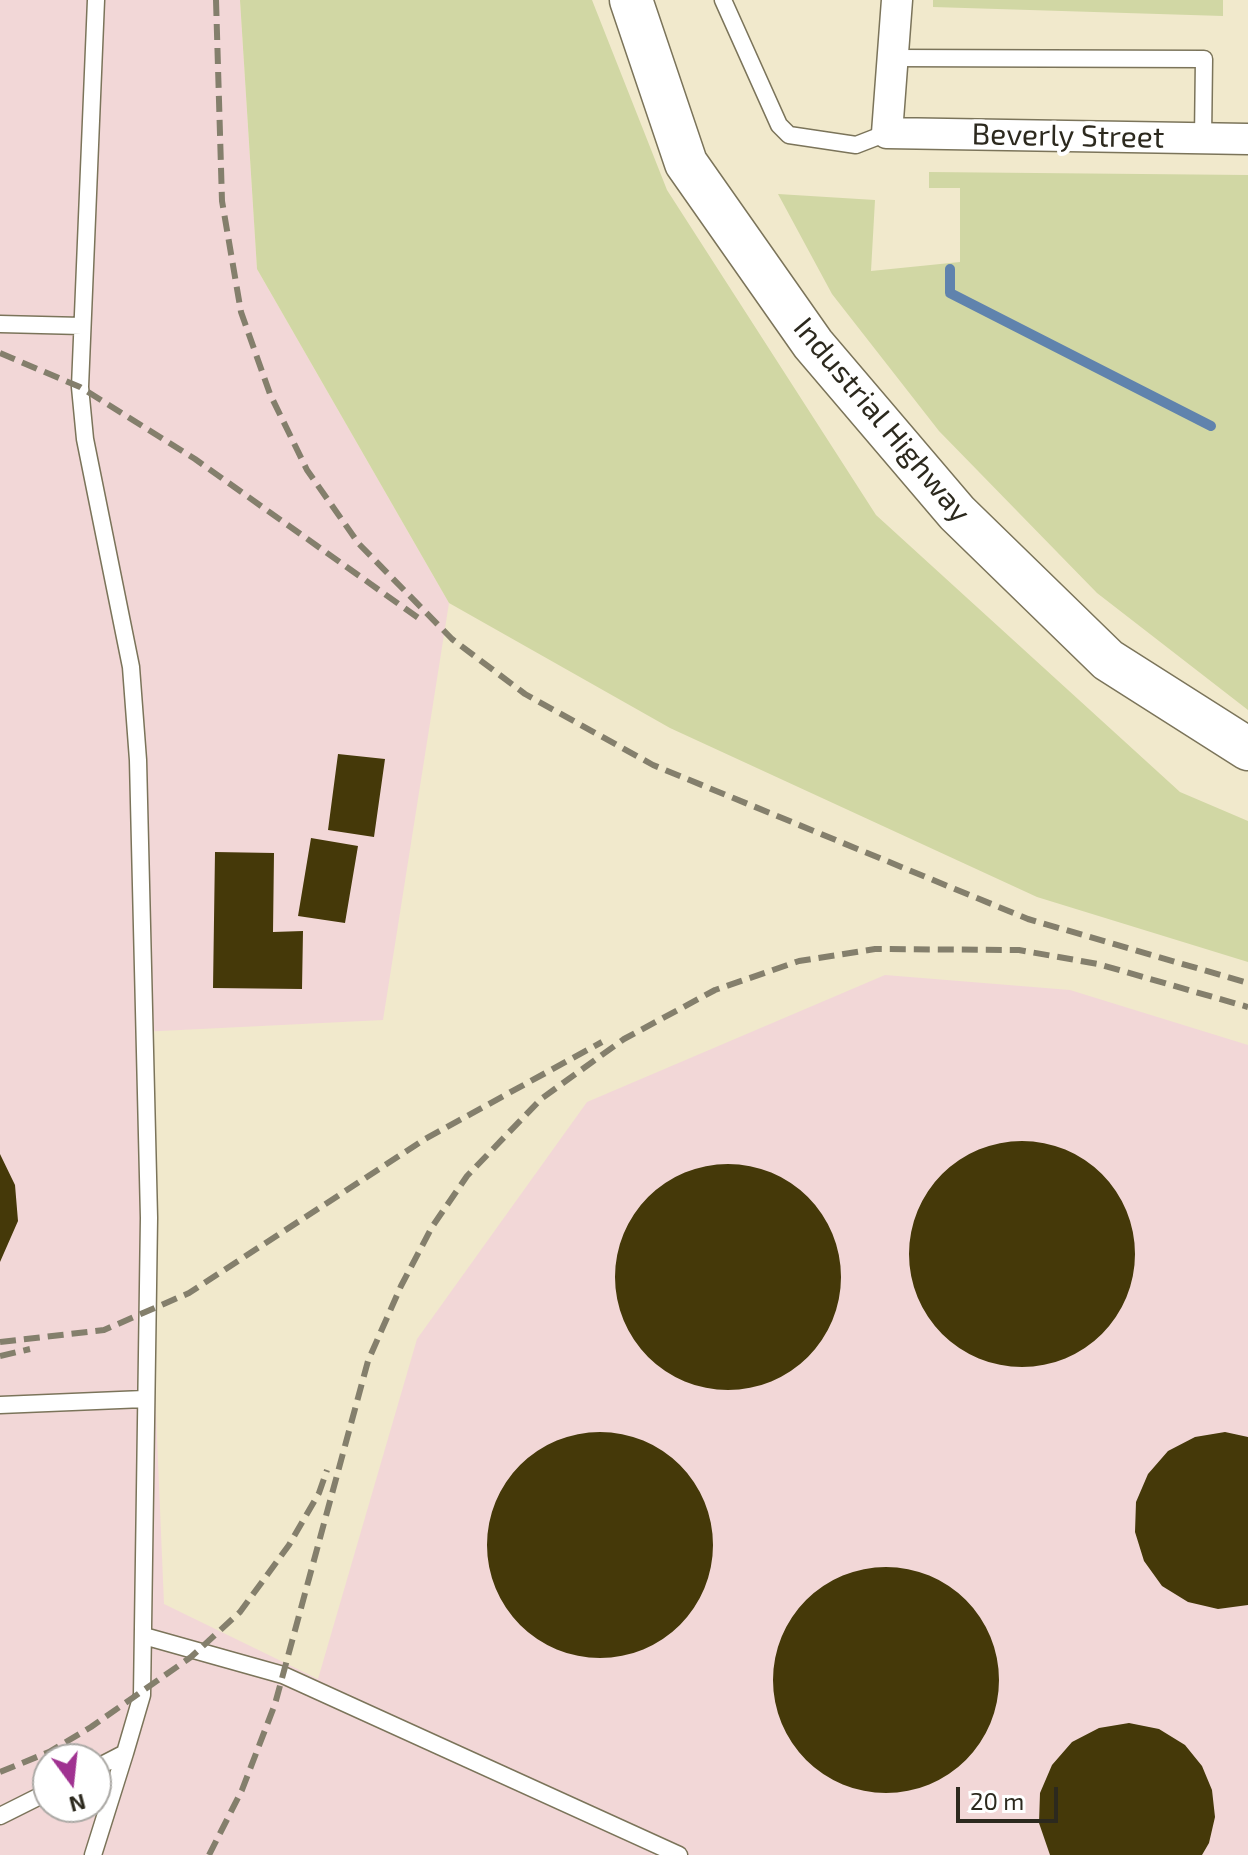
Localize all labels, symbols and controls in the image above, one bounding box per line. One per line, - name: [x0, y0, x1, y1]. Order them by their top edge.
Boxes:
- street label: Beverly Street: [971, 116, 1165, 156]
- street label: Industrial Highway: [786, 310, 978, 530]
- north arrow: [32, 1743, 112, 1823]
- scale bar: [960, 1771, 1062, 1821]
- text: 20 m: [970, 1786, 1024, 1815]
- text: N: [67, 1790, 89, 1819]

